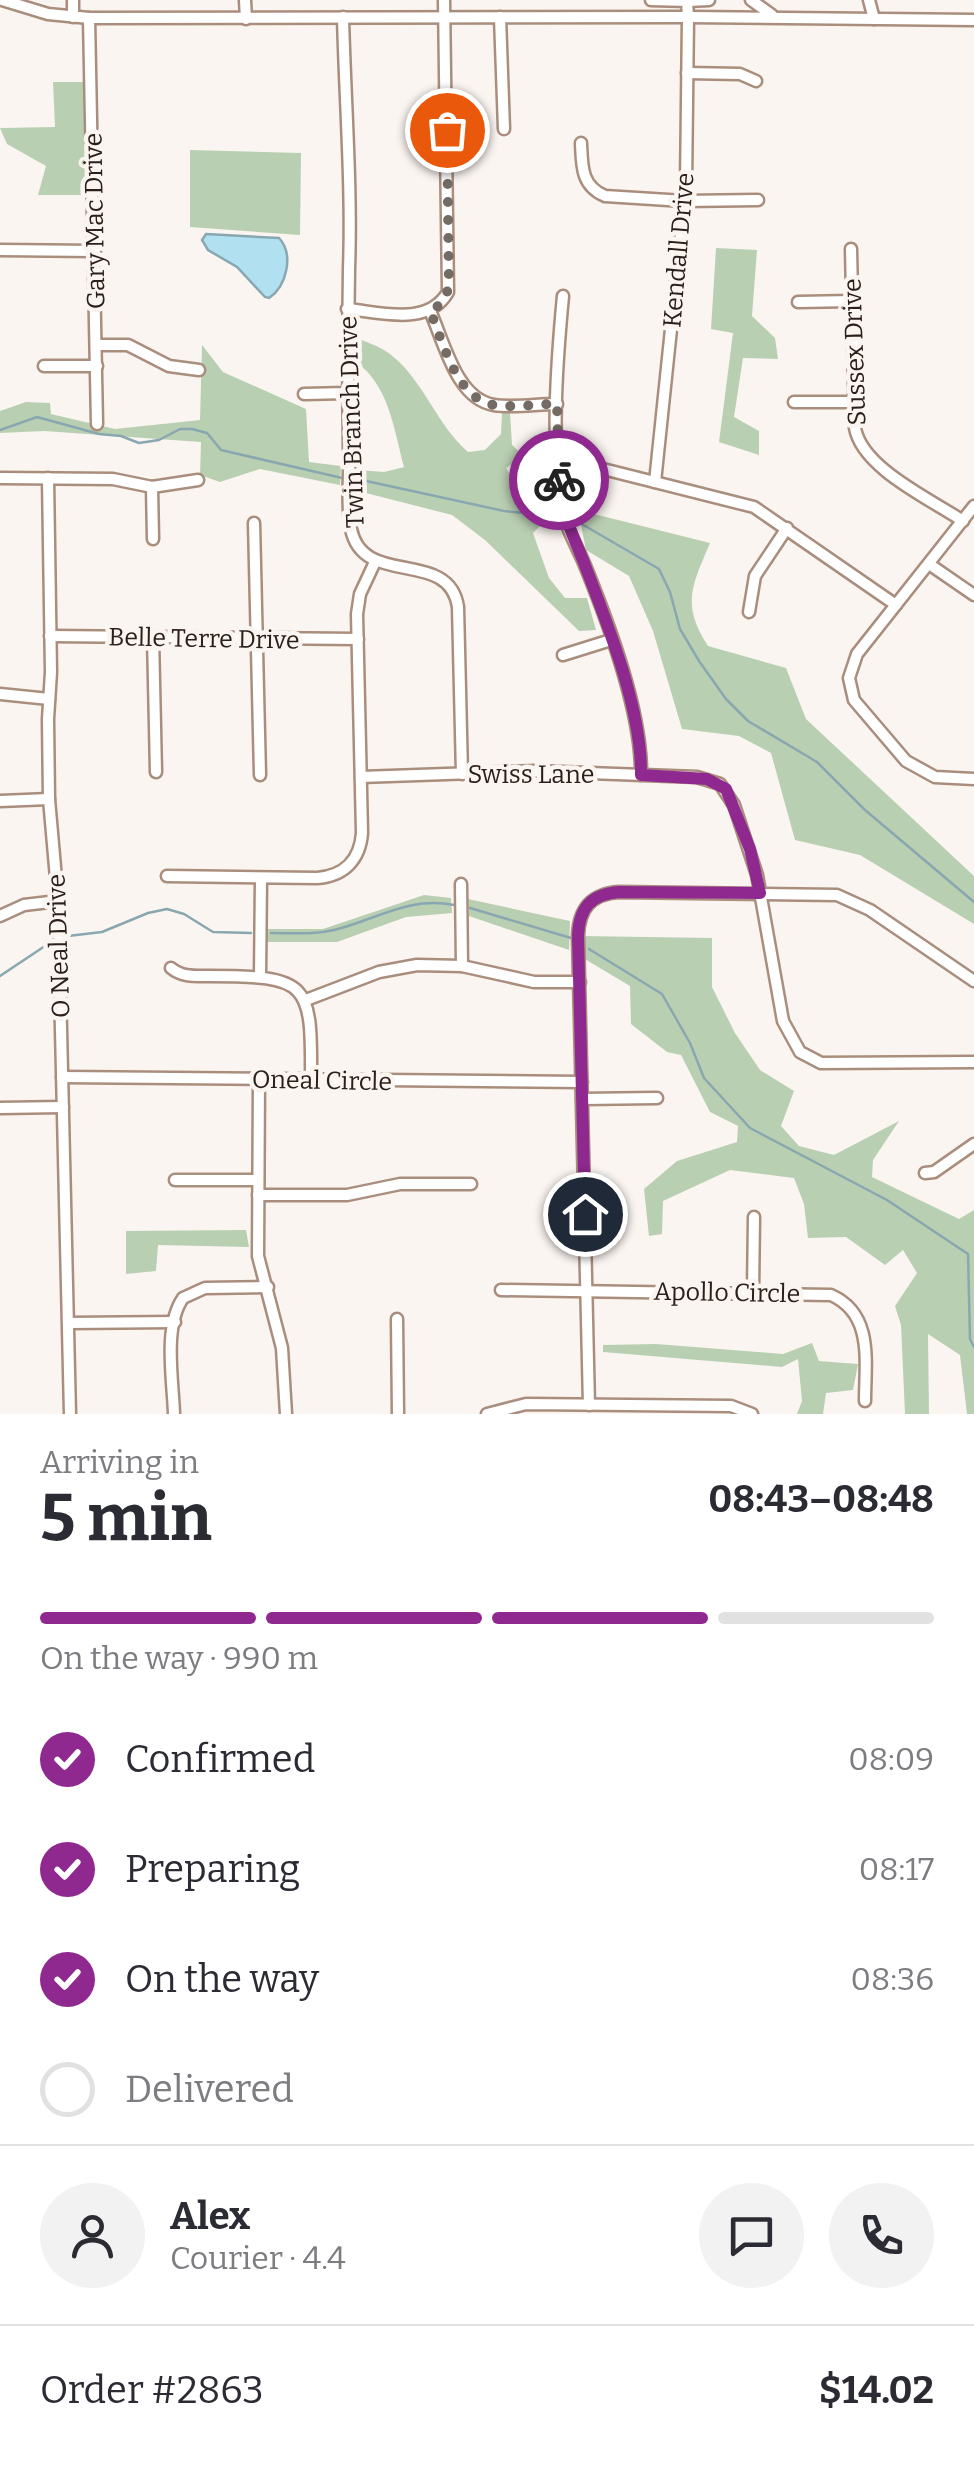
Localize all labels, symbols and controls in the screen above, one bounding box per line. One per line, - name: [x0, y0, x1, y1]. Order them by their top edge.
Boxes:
- pin: [405, 88, 490, 173]
- icon: bag: [420, 103, 475, 158]
- street label: Gary Mac Drive: [78, 133, 112, 309]
- street label: Kendall Drive: [657, 171, 701, 329]
- street label: Sussex Drive: [837, 278, 873, 426]
- street label: Twin Branch Drive: [333, 315, 371, 529]
- courier: [509, 430, 609, 530]
- icon: bike: [532, 453, 587, 508]
- street label: Belle Terre Drive: [108, 622, 300, 656]
- street label: Swiss Lane: [468, 760, 594, 790]
- street label: O Neal Drive: [41, 873, 77, 1019]
- street label: Oneal Circle: [252, 1065, 392, 1097]
- pin: [543, 1172, 628, 1257]
- icon: home: [558, 1187, 613, 1242]
- street label: Apollo Circle: [653, 1277, 801, 1309]
- text: Arriving in: [40, 1443, 199, 1481]
- text: 08:43–08:48: [708, 1476, 934, 1522]
- text: 5 min: [40, 1479, 212, 1557]
- text: On the way · 990 m: [40, 1639, 318, 1677]
- icon: check: [40, 1732, 95, 1787]
- text: Confirmed: [125, 1736, 315, 1782]
- text: 08:09: [848, 1740, 934, 1778]
- icon: check: [40, 1842, 95, 1897]
- text: Preparing: [125, 1846, 300, 1892]
- text: 08:17: [859, 1850, 934, 1888]
- icon: check: [40, 1952, 95, 2007]
- text: On the way: [125, 1956, 319, 2002]
- text: 08:36: [850, 1960, 934, 1998]
- text: Delivered: [125, 2066, 294, 2112]
- button: person: [40, 2183, 145, 2288]
- button: chat: [699, 2183, 804, 2288]
- button: phone: [829, 2183, 934, 2288]
- text: Alex: [170, 2193, 250, 2239]
- text: Courier · 4.4: [170, 2239, 346, 2277]
- text: Order #2863: [40, 2367, 264, 2413]
- text: $14.02: [819, 2367, 934, 2413]

